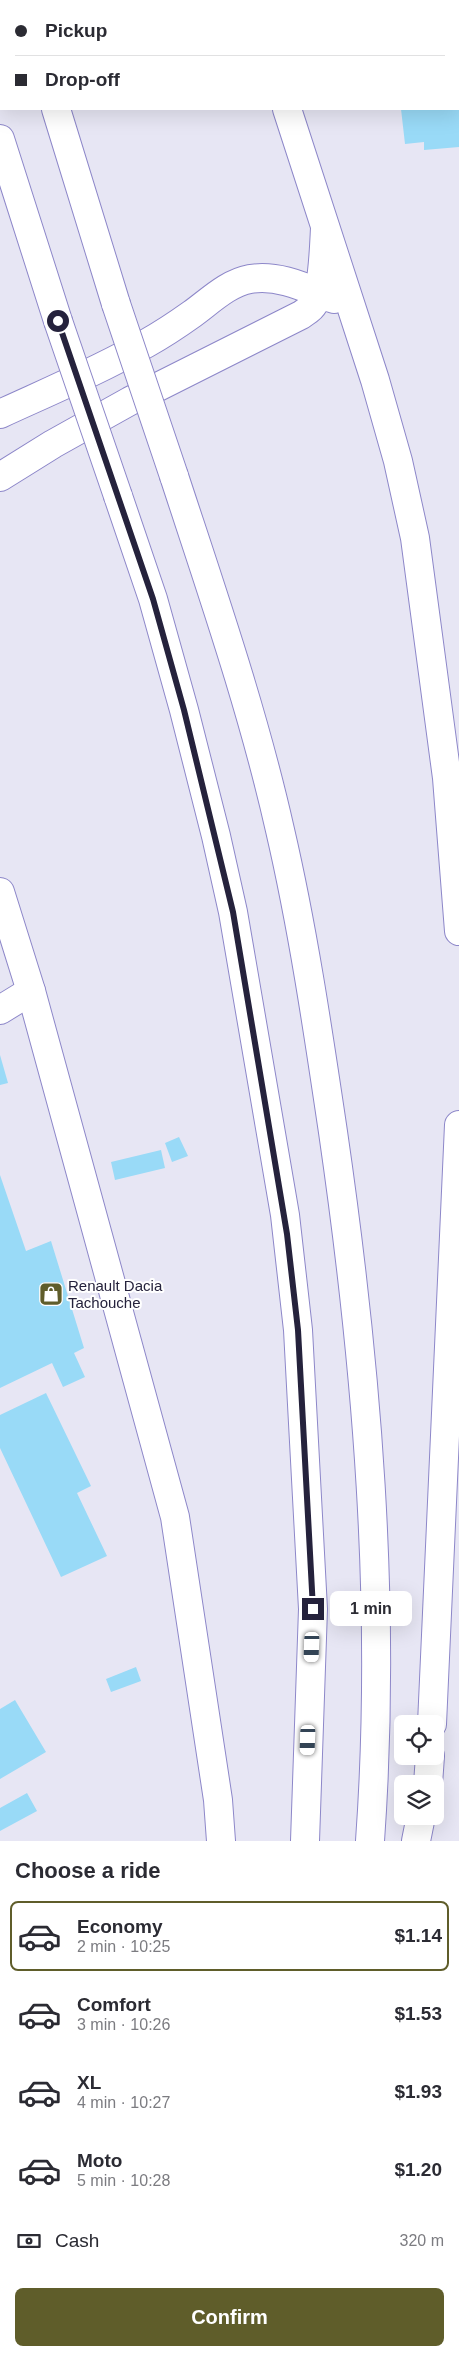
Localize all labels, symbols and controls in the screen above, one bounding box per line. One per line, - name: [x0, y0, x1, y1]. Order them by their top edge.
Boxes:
- text: Pickup: [45, 20, 107, 41]
- text: Drop-off: [45, 69, 120, 90]
- route start: [47, 310, 69, 332]
- place label: Renault Dacia Tachouche: [68, 1277, 163, 1311]
- shop icon: Renault Dacia Tachouche: [38, 1281, 64, 1307]
- callout: 1 min: [330, 1592, 413, 1626]
- route end: [302, 1598, 324, 1620]
- text: 1 min: [350, 1600, 392, 1617]
- car: [303, 1632, 320, 1662]
- map controls: [394, 1715, 444, 1825]
- button: locate: [394, 1715, 444, 1765]
- car: [299, 1725, 316, 1755]
- button: layers: [394, 1775, 444, 1825]
- text: Choose a ride: [15, 1858, 160, 1883]
- icon: car: [17, 1914, 62, 1959]
- text: Economy: [77, 1916, 163, 1937]
- text: $1.14: [394, 1925, 442, 1946]
- text: 2 min · 10:25: [77, 1938, 170, 1955]
- icon: car: [17, 1992, 62, 2037]
- text: Comfort: [77, 1994, 151, 2015]
- text: $1.53: [394, 2003, 442, 2024]
- text: 3 min · 10:26: [77, 2016, 170, 2033]
- icon: car: [17, 2070, 62, 2115]
- text: XL: [77, 2072, 101, 2093]
- text: $1.93: [394, 2081, 442, 2102]
- text: 4 min · 10:27: [77, 2094, 170, 2111]
- icon: car: [17, 2148, 62, 2193]
- text: Moto: [77, 2150, 122, 2171]
- text: $1.20: [394, 2159, 442, 2180]
- text: 5 min · 10:28: [77, 2172, 170, 2189]
- icon: cash: [15, 2227, 43, 2255]
- text: Cash: [55, 2230, 99, 2251]
- text: 320 m: [400, 2232, 444, 2249]
- button: Confirm: [15, 2288, 444, 2346]

